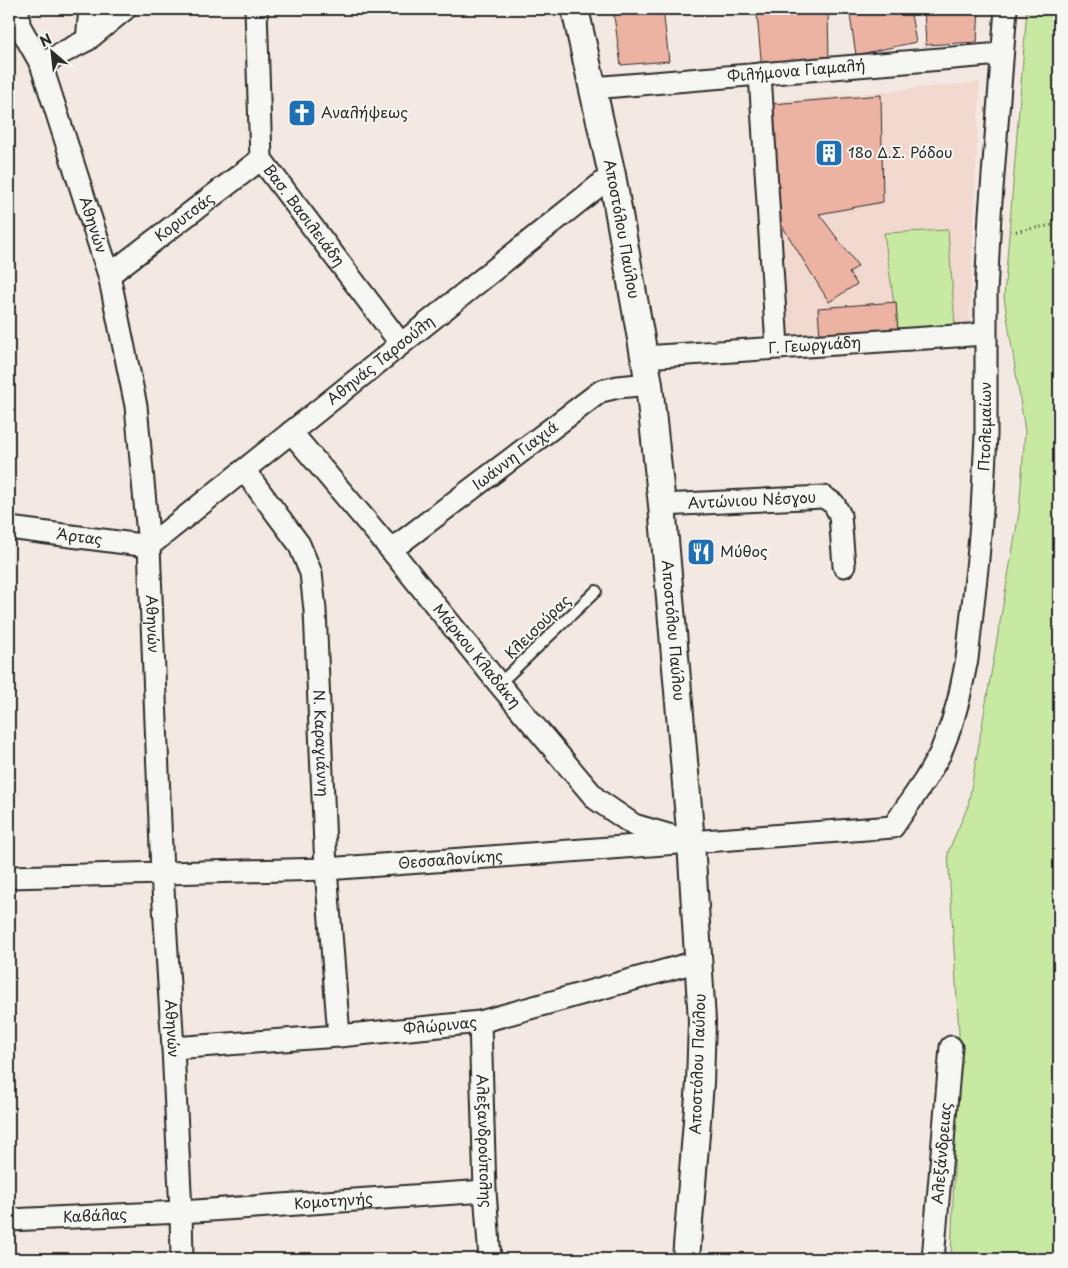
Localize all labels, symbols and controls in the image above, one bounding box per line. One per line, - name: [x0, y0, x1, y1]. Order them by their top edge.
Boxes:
- north arrow: [28, 28, 78, 78]
- text: N: [36, 28, 55, 52]
- street label: Φιλήμονα Γιαμαλή: [726, 52, 866, 87]
- church icon: Αναλήψεως: [287, 98, 317, 128]
- place label: Αναλήψεως: [321, 100, 408, 123]
- building icon: 18ο Δ.Σ. Ρόδου: [814, 138, 844, 168]
- place label: 18ο Δ.Σ. Ρόδου: [848, 140, 953, 163]
- street label: Αποστόλου Παύλου: [599, 157, 647, 300]
- street label: Βασ. Βασιλειάδη: [259, 159, 351, 271]
- street label: Κορυτσάς: [149, 186, 218, 246]
- street label: Αθηνών: [74, 193, 114, 256]
- street label: Αθηνάς Ταρσούλη: [321, 309, 438, 409]
- street label: Γ. Γεωργιάδη: [767, 329, 862, 359]
- street label: Πτολεμαίων: [971, 381, 996, 472]
- street label: Ιωάννη Γιαχιά: [467, 414, 562, 495]
- street label: Αντώνιου Νέσγου: [687, 484, 817, 514]
- street label: Άρτας: [55, 521, 104, 550]
- restaurant icon: Μύθος: [686, 537, 716, 567]
- place label: Μύθος: [720, 539, 768, 562]
- street label: Αποστόλου Παύλου: [657, 559, 692, 702]
- street label: Κλεισούρας: [499, 588, 575, 663]
- street label: Αθηνών: [141, 594, 166, 654]
- street label: Μάρκου Κλαδάκη: [428, 598, 527, 712]
- street label: Ν. Καραγιάννη: [308, 689, 336, 797]
- street label: Θεσσαλονίκης: [397, 843, 504, 874]
- street label: Αποστόλου Παύλου: [683, 993, 710, 1135]
- street label: Αθηνών: [160, 999, 186, 1058]
- street label: Φλώρινας: [402, 1009, 478, 1040]
- street label: Αλεξανδρούπολης: [472, 1074, 499, 1209]
- street label: Αλεξάνδρειας: [925, 1101, 956, 1205]
- street label: Κομοτηνής: [293, 1186, 374, 1214]
- street label: Καβάλας: [62, 1202, 128, 1227]

